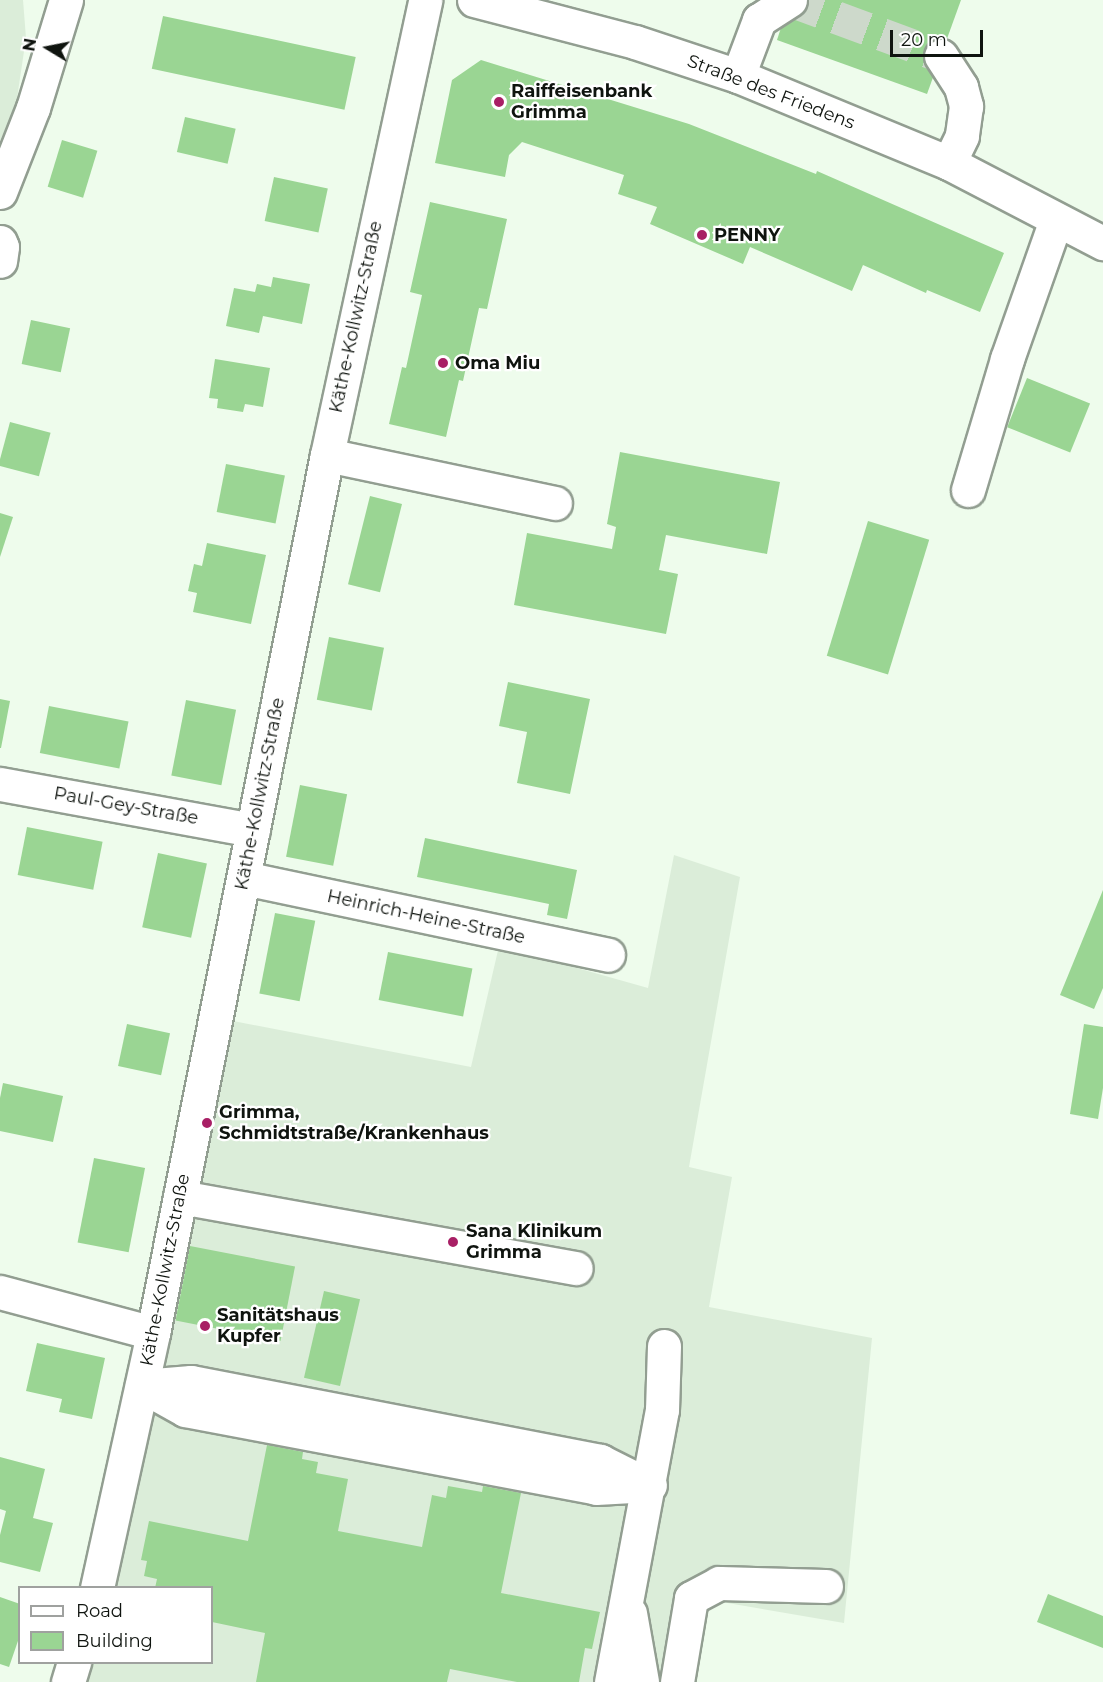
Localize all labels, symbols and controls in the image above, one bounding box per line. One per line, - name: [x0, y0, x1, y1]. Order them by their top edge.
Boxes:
- north arrow: [18, 18, 78, 78]
- scale bar: [893, 18, 986, 56]
- text: 20 m: [901, 29, 947, 51]
- text: N: [19, 37, 40, 53]
- street label: Straße des Friedens: [684, 50, 858, 134]
- place label: Raiffeisenbank Grimma: [511, 81, 652, 124]
- marker: Raiffeisenbank Grimma: [492, 95, 506, 109]
- street label: Käthe-Kollwitz-Straße: [325, 219, 387, 415]
- place label: PENNY: [714, 224, 780, 246]
- marker: PENNY: [695, 228, 709, 242]
- place label: Oma Miu: [455, 352, 540, 374]
- marker: Oma Miu: [436, 356, 450, 370]
- street label: Käthe-Kollwitz-Straße: [231, 696, 289, 892]
- street label: Paul-Gey-Straße: [52, 783, 200, 829]
- street label: Heinrich-Heine-Straße: [325, 885, 527, 949]
- place label: Grimma, Schmidtstraße/Krankenhaus: [219, 1102, 489, 1144]
- marker: Grimma, Schmidtstraße/Krankenhaus: [200, 1116, 214, 1130]
- street label: Käthe-Kollwitz-Straße: [136, 1172, 194, 1368]
- place label: Sana Klinikum Grimma: [466, 1221, 602, 1264]
- marker: Sana Klinikum Grimma: [444, 1233, 462, 1251]
- place label: Sanitätshaus Kupfer: [217, 1305, 339, 1348]
- marker: Sanitätshaus Kupfer: [198, 1319, 212, 1333]
- legend: [18, 1586, 213, 1664]
- text: Road: [76, 1600, 123, 1622]
- text: Building: [76, 1630, 153, 1652]

